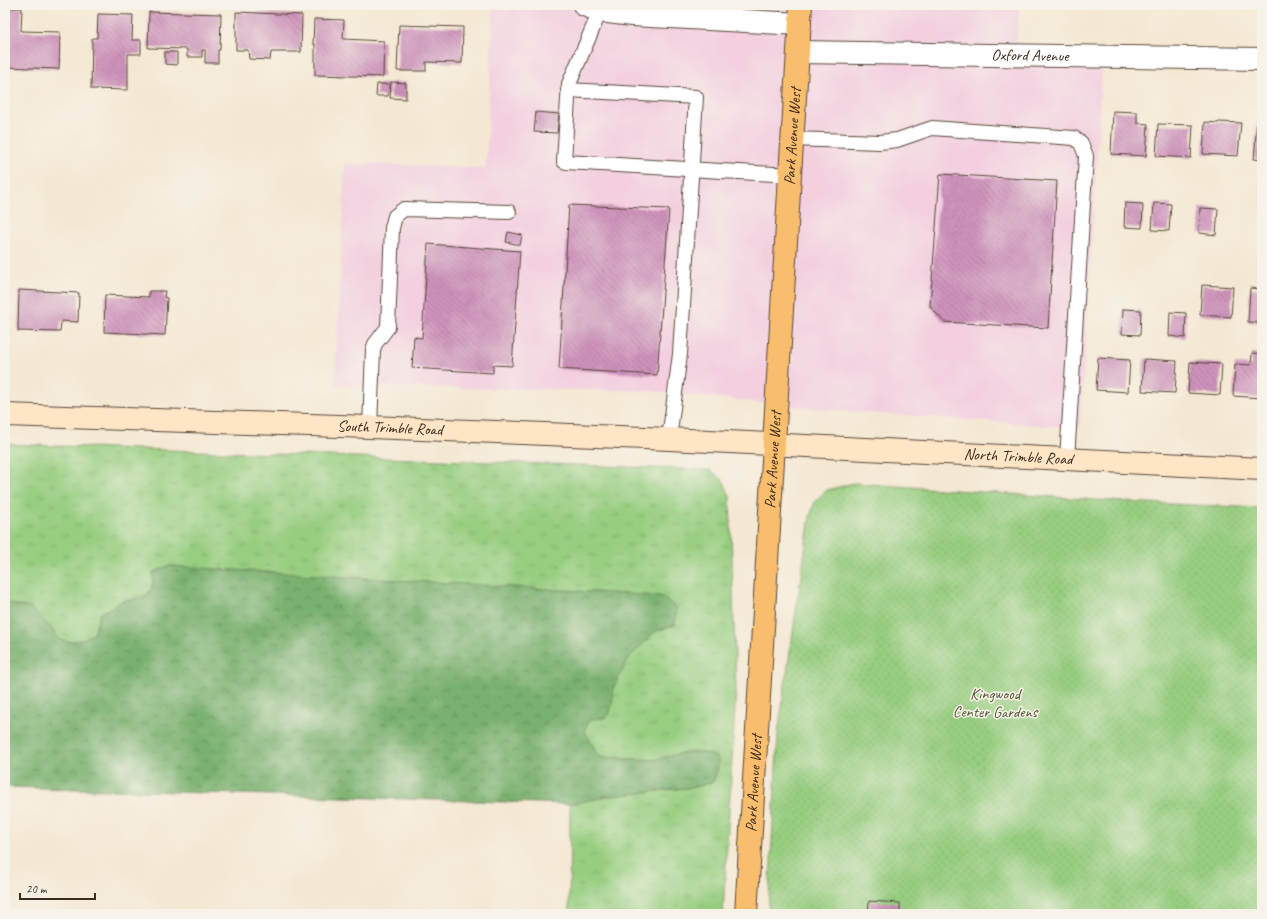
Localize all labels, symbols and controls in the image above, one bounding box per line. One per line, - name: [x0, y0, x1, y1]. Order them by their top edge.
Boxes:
- street label: Oxford Avenue: [991, 45, 1070, 66]
- street label: Park Avenue West: [779, 84, 806, 186]
- street label: Park Avenue West: [760, 408, 786, 509]
- street label: South Trimble Road: [337, 416, 446, 440]
- street label: North Trimble Road: [963, 444, 1076, 470]
- park label: Kingwood Center Gardens: [953, 684, 1039, 722]
- street label: Park Avenue West: [741, 731, 767, 833]
- scale bar: [20, 875, 95, 901]
- text: 20 m: [26, 881, 48, 897]

